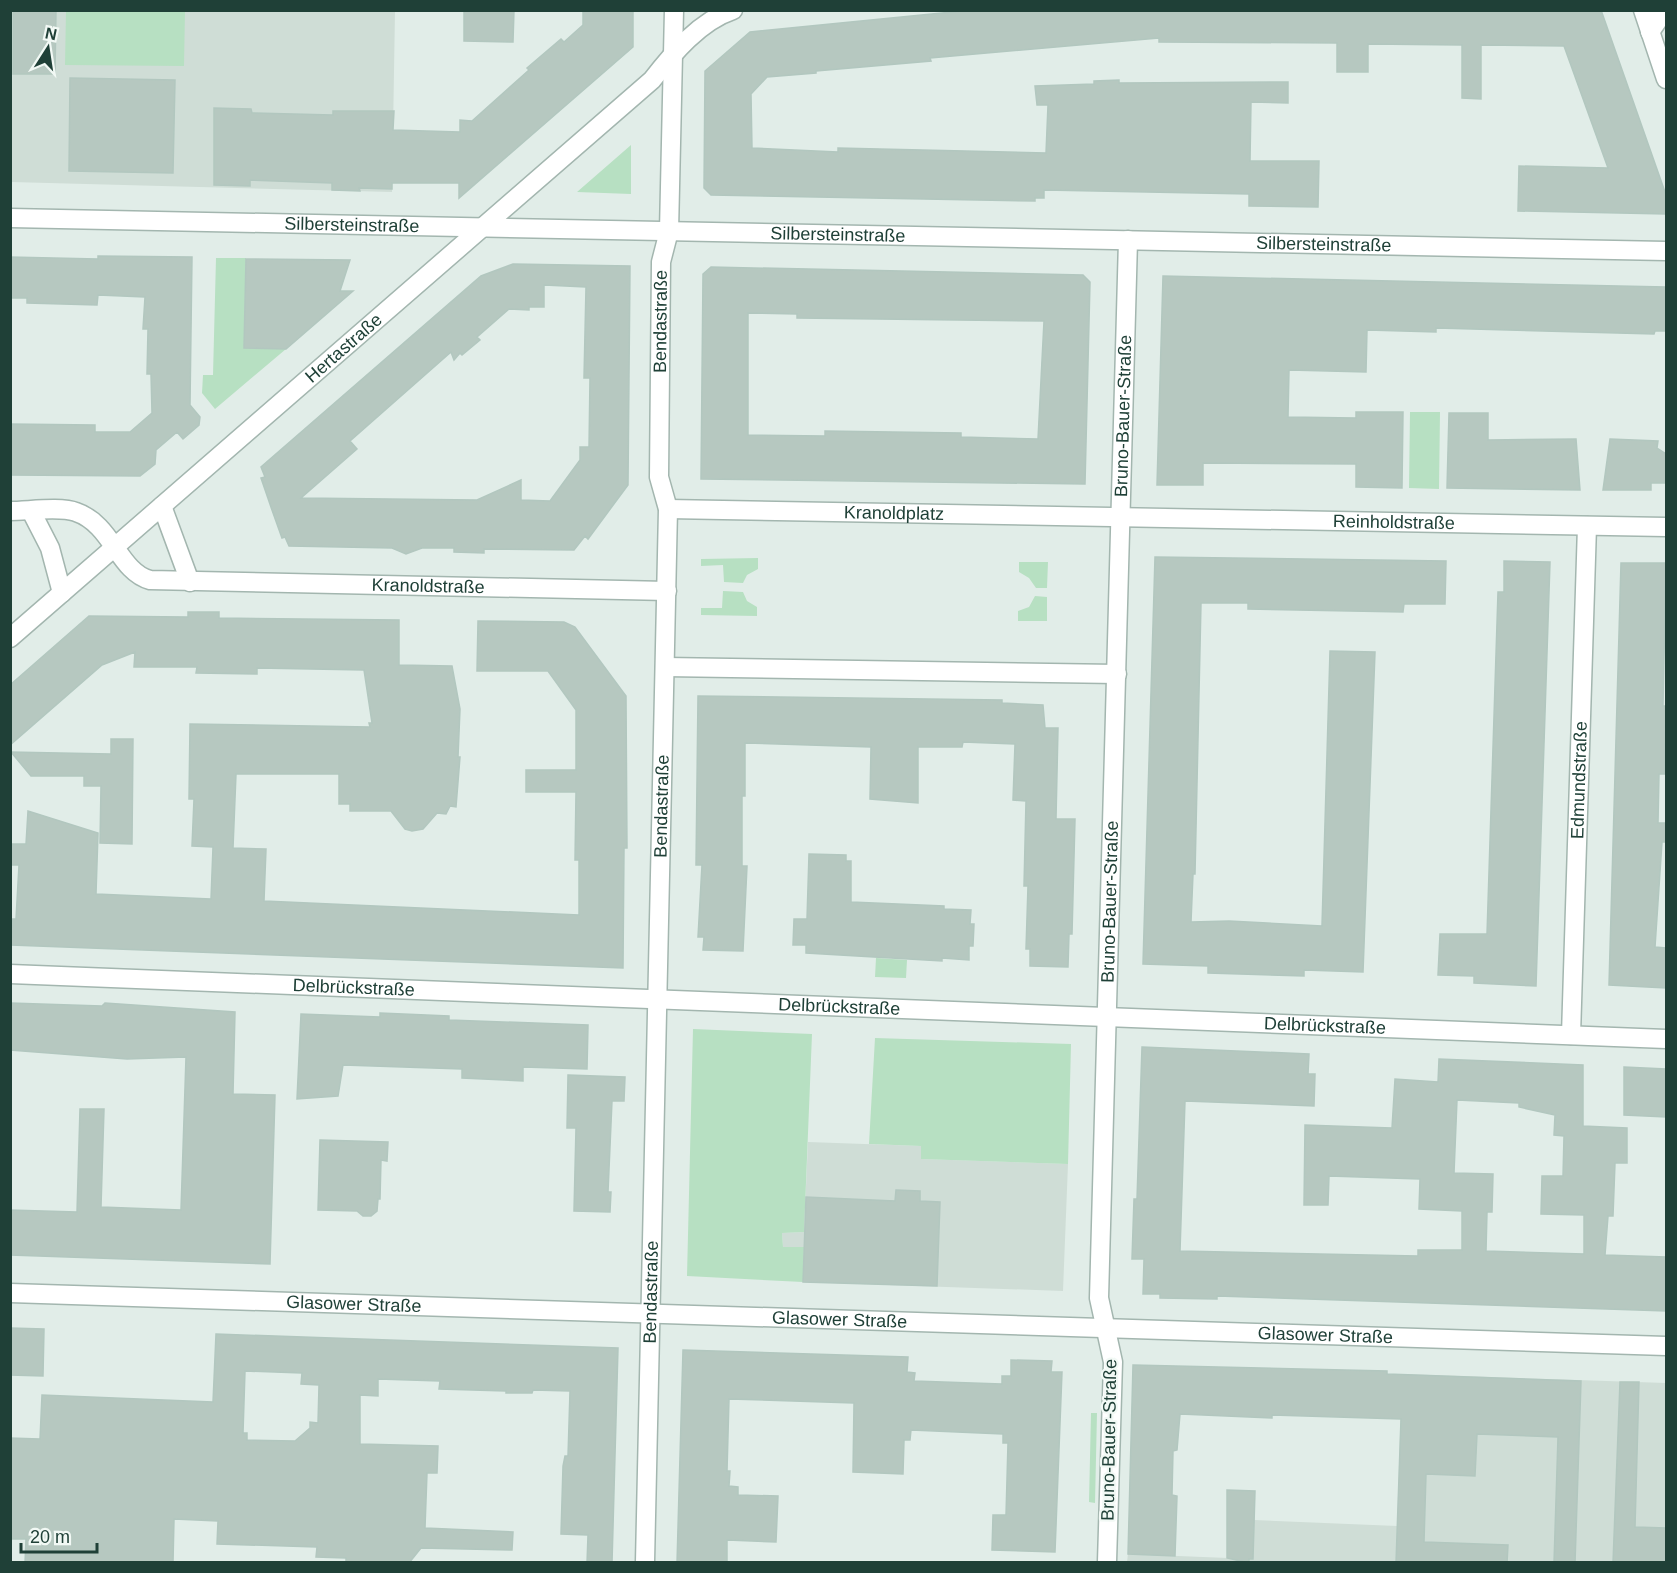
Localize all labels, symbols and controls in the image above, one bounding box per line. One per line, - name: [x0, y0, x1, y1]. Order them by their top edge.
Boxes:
- north arrow: [18, 18, 78, 78]
- text: N: [44, 24, 58, 43]
- street label: Silbersteinstraße: [284, 213, 420, 236]
- street label: Silbersteinstraße: [770, 223, 906, 246]
- street label: Silbersteinstraße: [1256, 233, 1391, 256]
- street label: Bendastraße: [650, 270, 671, 373]
- street label: Hertastraße: [301, 309, 386, 387]
- street label: Bruno-Bauer-Straße: [1111, 335, 1135, 497]
- street label: Kranoldplatz: [844, 502, 944, 524]
- street label: Reinholdstraße: [1333, 511, 1455, 533]
- street label: Kranoldstraße: [371, 575, 485, 597]
- street label: Edmundstraße: [1567, 721, 1591, 839]
- street label: Bendastraße: [650, 754, 673, 858]
- street label: Bruno-Bauer-Straße: [1098, 820, 1122, 983]
- street label: Delbrückstraße: [292, 975, 415, 1000]
- street label: Delbrückstraße: [778, 994, 901, 1019]
- street label: Delbrückstraße: [1264, 1013, 1386, 1038]
- street label: Bendastraße: [640, 1240, 662, 1344]
- street label: Glasower Straße: [286, 1292, 422, 1316]
- street label: Glasower Straße: [772, 1307, 907, 1332]
- street label: Glasower Straße: [1257, 1323, 1393, 1347]
- street label: Bruno-Bauer-Straße: [1098, 1359, 1120, 1521]
- scale bar: [21, 1516, 98, 1554]
- text: 20 m: [30, 1527, 70, 1547]

